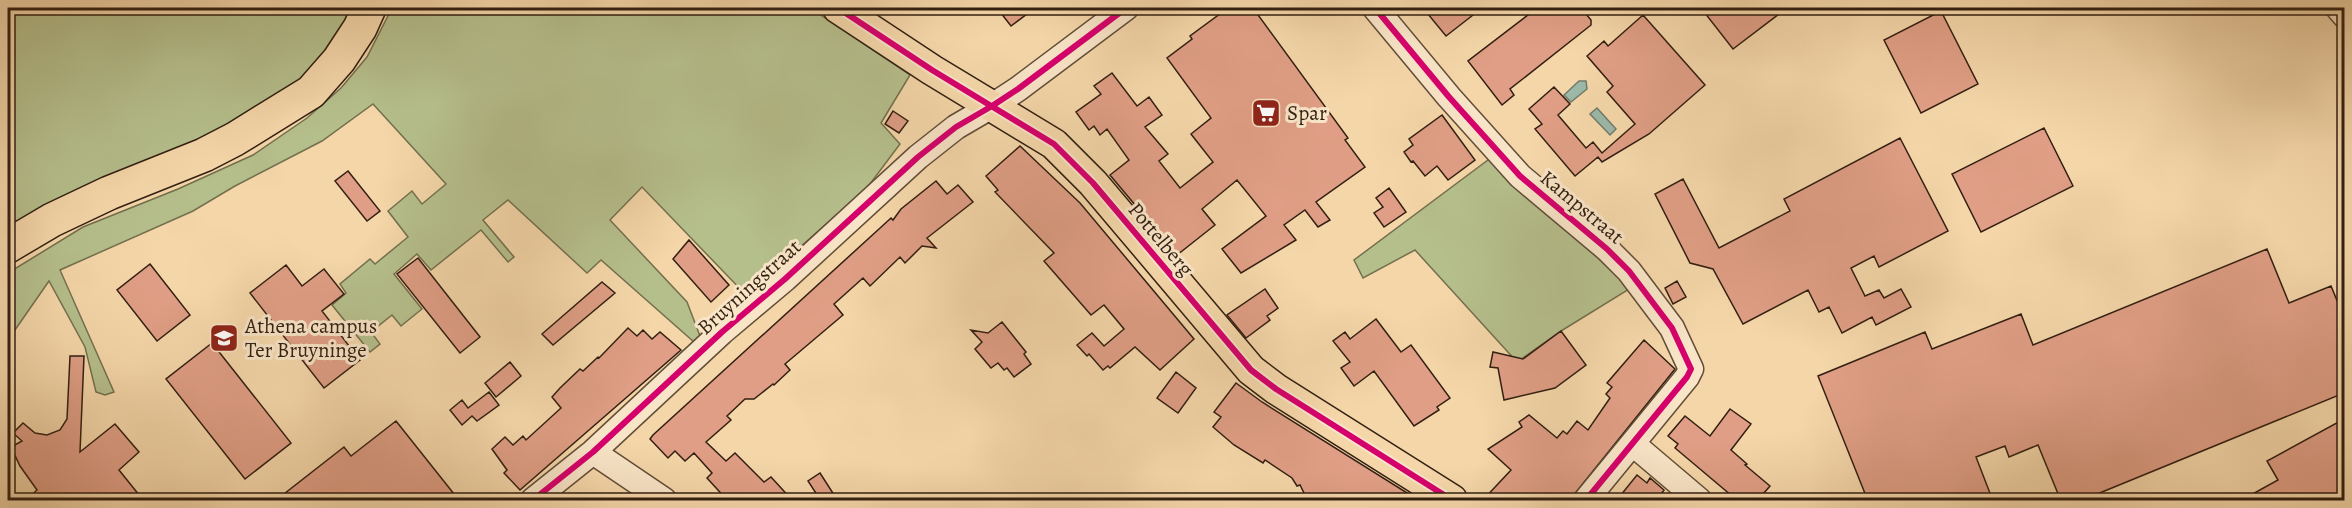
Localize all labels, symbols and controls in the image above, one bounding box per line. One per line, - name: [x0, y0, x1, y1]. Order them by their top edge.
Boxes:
- supermarket icon: Spar: [1250, 97, 1282, 129]
- place label: Spar: [1287, 99, 1327, 127]
- street label: Kampstraat: [1534, 164, 1630, 250]
- street label: Pottelberg: [1122, 196, 1200, 282]
- street label: Bruyningstraat: [691, 233, 807, 341]
- place label: Athena campus Ter Bruyninge: [244, 312, 377, 364]
- school or university icon: Athena campus Ter Bruyninge: [208, 322, 240, 354]

